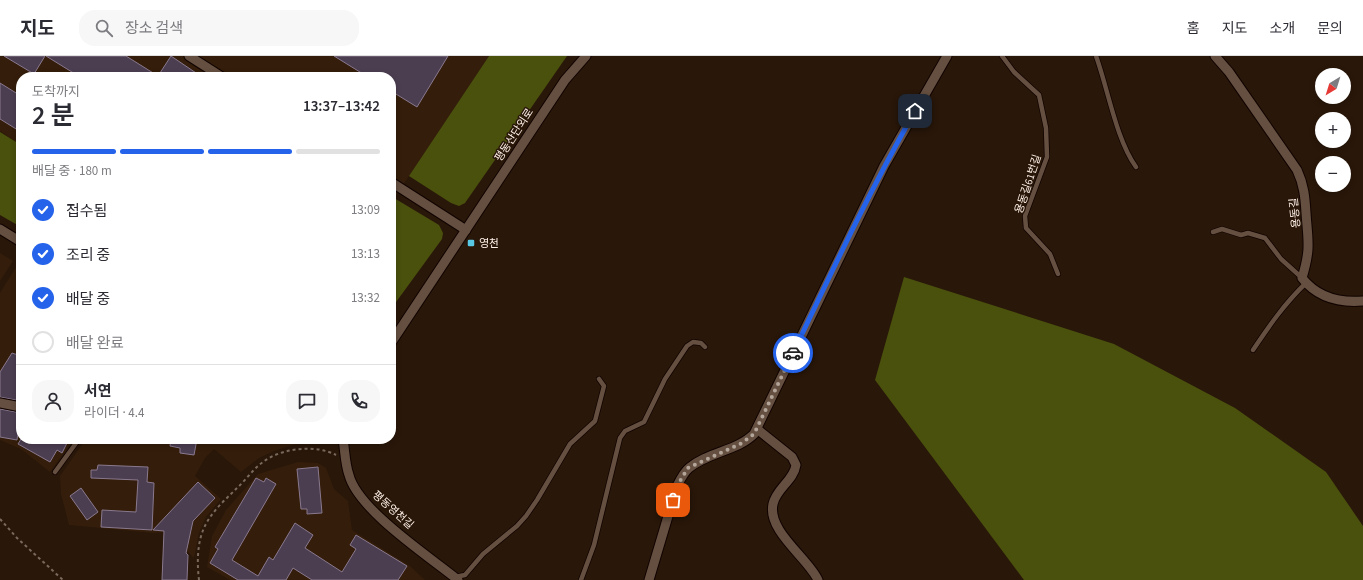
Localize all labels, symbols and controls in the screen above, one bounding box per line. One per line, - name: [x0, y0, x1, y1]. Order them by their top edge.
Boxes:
- search box: [79, 10, 359, 46]
- text: 지도: [20, 16, 55, 43]
- icon: search: [93, 17, 115, 39]
- text: 장소 검색: [125, 18, 183, 39]
- text: 홈: [1187, 19, 1200, 39]
- text: 지도: [1222, 19, 1247, 39]
- text: 소개: [1269, 19, 1295, 39]
- text: 문의: [1317, 19, 1343, 39]
- north arrow: [1315, 68, 1351, 104]
- map controls: [1315, 68, 1351, 192]
- text: 도착까지: [32, 83, 80, 101]
- pin: [898, 94, 932, 128]
- text: 13:37–13:42: [303, 96, 380, 117]
- text: 2 분: [32, 97, 74, 134]
- icon: home: [904, 100, 926, 122]
- street label: 평동산단외로: [491, 105, 537, 165]
- button: +: [1315, 112, 1351, 148]
- street label: 용동길61번길: [1011, 152, 1045, 216]
- button: −: [1315, 156, 1351, 192]
- text: 배달 중 · 180 m: [32, 162, 112, 180]
- street label: 용동길: [1286, 197, 1304, 229]
- icon: check: [32, 199, 54, 221]
- text: 접수됨: [66, 201, 107, 222]
- text: 13:09: [351, 201, 380, 219]
- place label: 영천: [479, 236, 499, 251]
- marker: 영천: [466, 238, 476, 248]
- icon: check: [32, 243, 54, 265]
- text: 조리 중: [66, 245, 110, 266]
- text: 13:13: [351, 245, 380, 263]
- icon: check: [32, 287, 54, 309]
- text: 배달 중: [66, 289, 110, 310]
- text: 13:32: [351, 289, 380, 307]
- text: 배달 완료: [66, 333, 124, 354]
- courier: [773, 333, 813, 373]
- icon: car: [782, 342, 804, 364]
- button: person: [32, 380, 74, 422]
- button: chat: [286, 380, 328, 422]
- button: phone: [338, 380, 380, 422]
- text: 서연: [84, 381, 112, 402]
- text: 라이더 · 4.4: [84, 404, 144, 422]
- pin: [656, 483, 690, 517]
- street label: 평동영천길: [369, 487, 417, 533]
- icon: bag: [662, 489, 684, 511]

